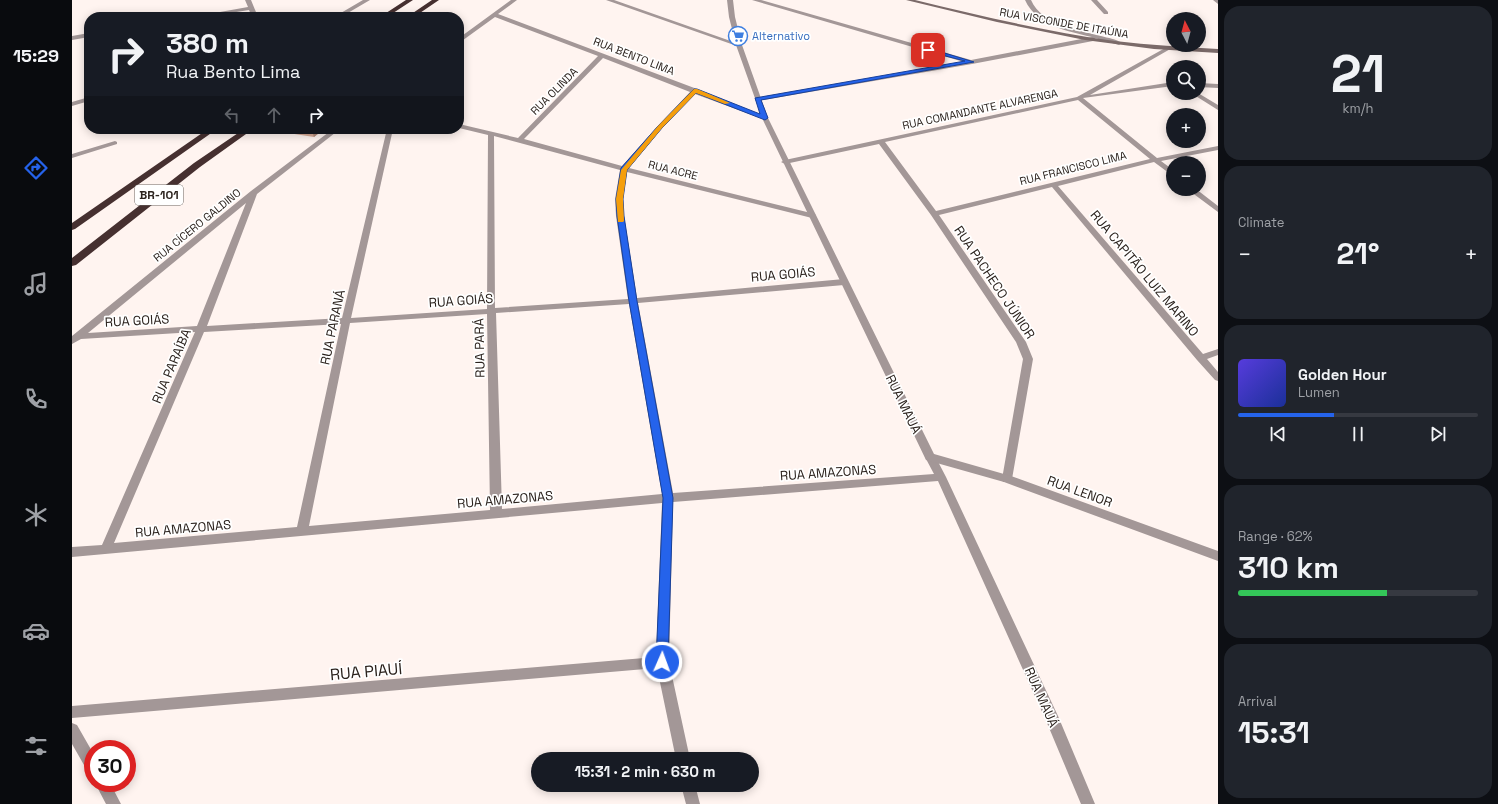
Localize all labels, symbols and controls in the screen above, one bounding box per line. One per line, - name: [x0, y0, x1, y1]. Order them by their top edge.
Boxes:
- street label: RUA VISCONDE DE ITAÚNA: [998, 4, 1130, 41]
- north arrow: [1166, 12, 1206, 52]
- map controls: [1166, 12, 1206, 196]
- text: 380 m: [166, 25, 249, 61]
- supermarket icon: Alternativo: [727, 25, 749, 47]
- icon: right: [100, 28, 152, 80]
- place label: Alternativo: [752, 29, 810, 43]
- pin: [911, 33, 945, 67]
- street label: RUA BENTO LIMA: [591, 34, 677, 78]
- icon: arrive: [917, 39, 939, 61]
- text: 21: [1331, 41, 1385, 107]
- text: 15:29: [13, 44, 59, 67]
- text: Rua Bento Lima: [166, 60, 300, 83]
- button: search: [1166, 60, 1206, 100]
- street label: RUA OLINDA: [527, 64, 581, 118]
- street label: RUA COMANDANTE ALVARENGA: [901, 86, 1059, 132]
- text: km/h: [1343, 100, 1373, 117]
- icon: left: [221, 104, 243, 126]
- icon: ahead: [263, 104, 285, 126]
- icon: right: [305, 104, 327, 126]
- button: +: [1166, 108, 1206, 148]
- street label: RUA FRANCISCO LIMA: [1018, 148, 1128, 188]
- icon: directions: [22, 154, 50, 182]
- button: −: [1166, 156, 1206, 196]
- street label: RUA ACRE: [647, 157, 699, 183]
- road number: BR-101: [135, 185, 183, 205]
- street label: RUA CÍCERO GALDINO: [150, 185, 244, 265]
- street label: RUA CAPITÃO LUIZ MARINO: [1087, 207, 1203, 340]
- text: Climate: [1238, 214, 1284, 231]
- street label: RUA PACHECO JÚNIOR: [950, 222, 1039, 342]
- text: 21°: [1336, 234, 1380, 273]
- text: −: [1238, 240, 1252, 268]
- text: +: [1464, 240, 1478, 268]
- street label: RUA GOIÁS: [750, 263, 816, 286]
- icon: music: [22, 270, 50, 298]
- street label: RUA PARANÁ: [316, 288, 349, 366]
- street label: RUA GOIÁS: [428, 290, 494, 311]
- street label: RUA GOIÁS: [104, 310, 170, 331]
- street label: RUA PARÁ: [470, 318, 489, 378]
- street label: RUA PARAÍBA: [148, 326, 195, 406]
- text: Golden Hour: [1298, 365, 1387, 384]
- street label: RUA MAUÁ: [882, 372, 925, 437]
- text: Lumen: [1298, 384, 1340, 401]
- icon: phone: [22, 385, 50, 413]
- icon: previous: [1267, 423, 1289, 445]
- icon: pause: [1347, 423, 1369, 445]
- icon: next: [1427, 423, 1449, 445]
- street label: RUA AMAZONAS: [779, 461, 877, 484]
- street label: RUA LENOR: [1045, 472, 1115, 511]
- street label: RUA AMAZONAS: [456, 487, 554, 512]
- icon: climate: [22, 501, 50, 529]
- street label: RUA AMAZONAS: [134, 516, 232, 541]
- text: Range · 62%: [1238, 528, 1313, 545]
- text: 310 km: [1238, 548, 1339, 587]
- icon: car: [22, 617, 50, 645]
- position arrow: [641, 641, 683, 683]
- street label: RUA PIAUÍ: [329, 658, 403, 685]
- street label: RUA MAUÁ: [1021, 665, 1062, 730]
- text: Arrival: [1238, 693, 1277, 710]
- text: 15:31: [1238, 713, 1310, 752]
- icon: filters: [22, 732, 50, 760]
- speed limit sign: 30: [84, 740, 136, 792]
- text: 15:31 · 2 min · 630 m: [574, 762, 716, 781]

